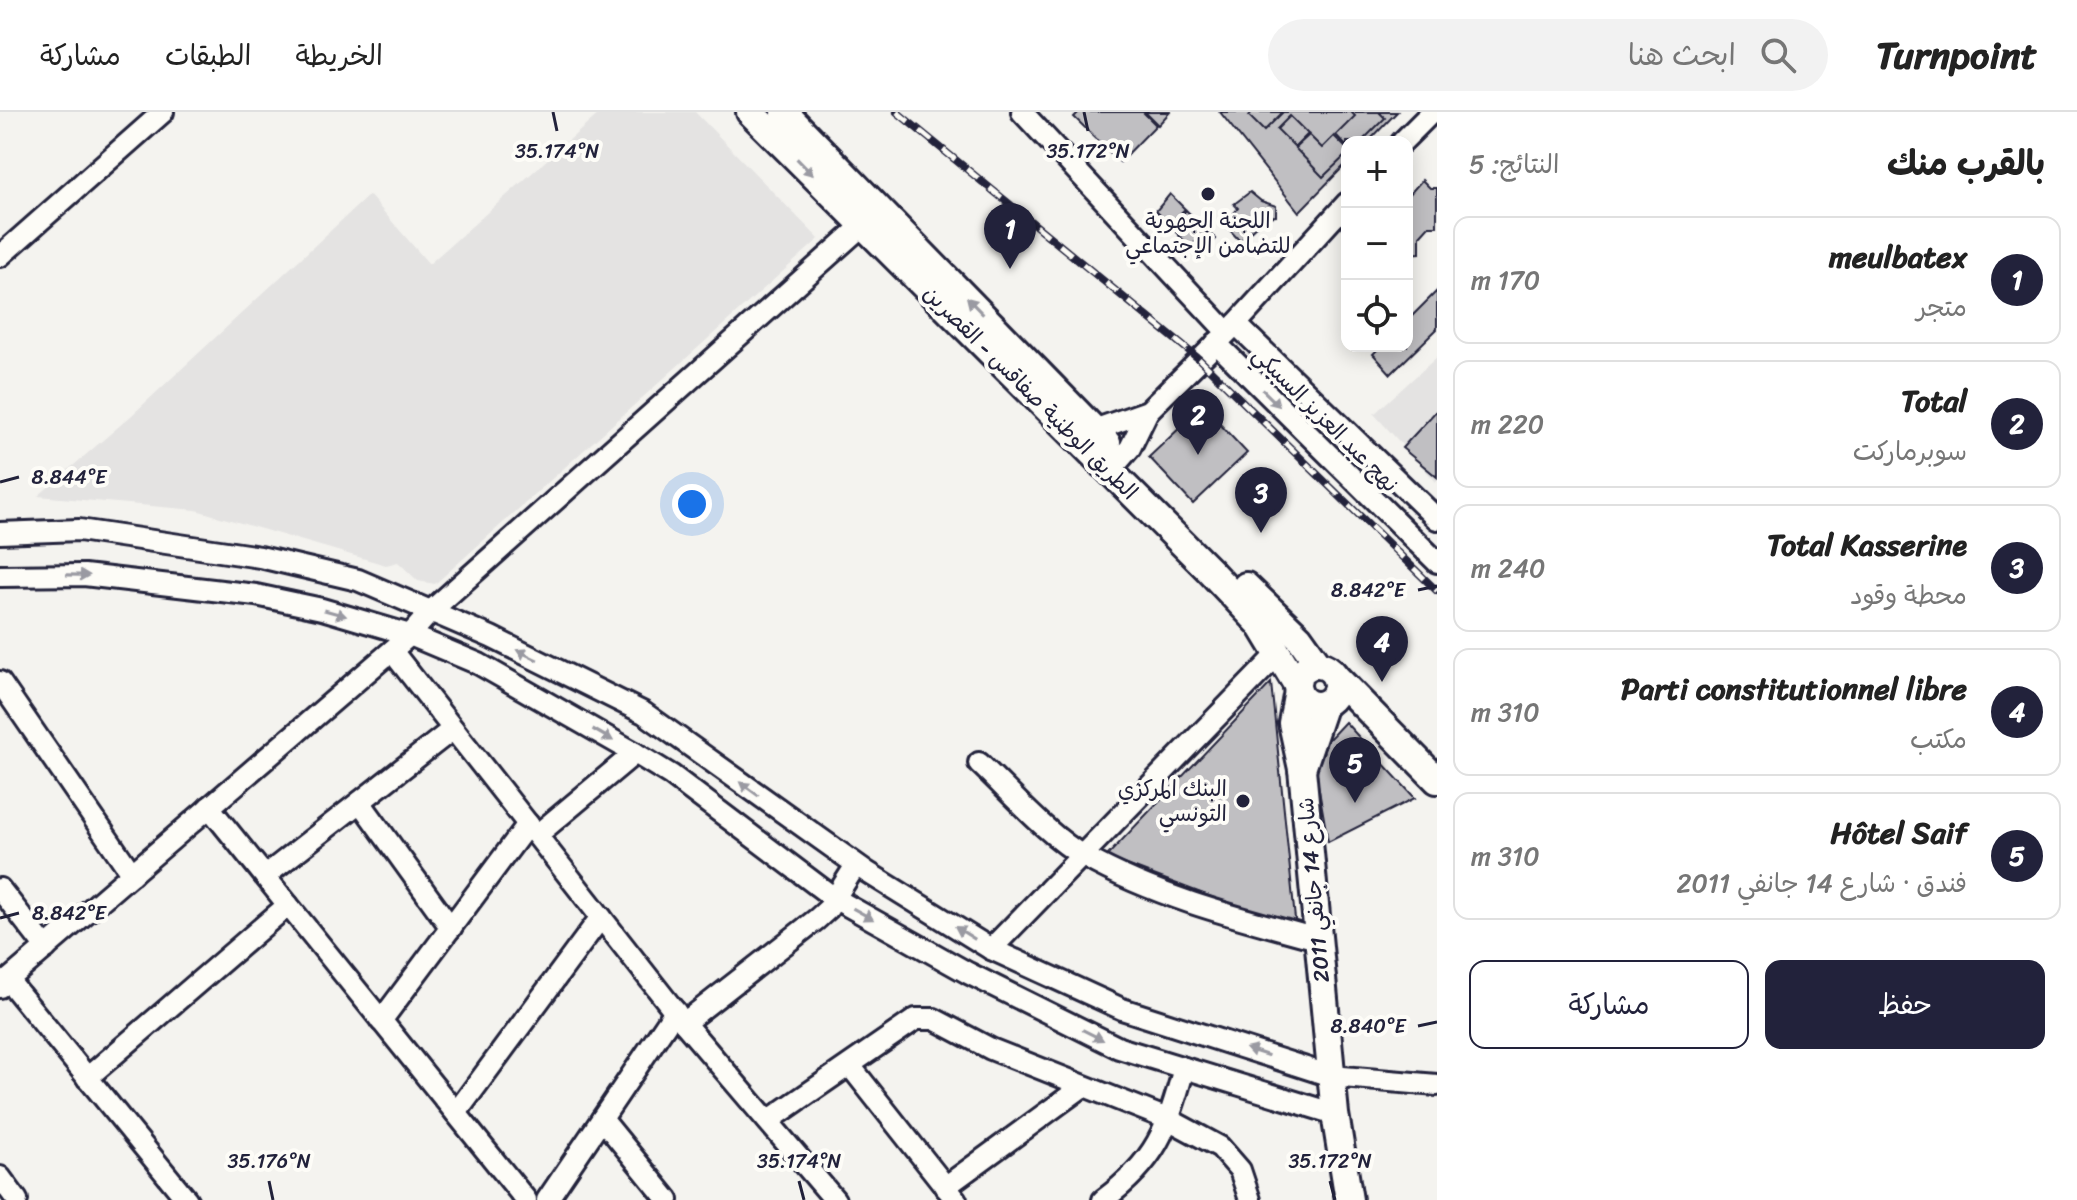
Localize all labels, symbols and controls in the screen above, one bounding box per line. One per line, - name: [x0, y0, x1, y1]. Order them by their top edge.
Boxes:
- search box: [1268, 19, 1828, 91]
- text: Turnpoint: [1876, 22, 2037, 89]
- text: ابحث هنا: [1628, 28, 1736, 82]
- text: مشاركة: [40, 31, 121, 80]
- text: الطبقات: [165, 31, 251, 80]
- text: الخريطة: [295, 31, 383, 80]
- icon: search: [1756, 33, 1800, 77]
- text: 35.174°N: [515, 134, 599, 169]
- text: 35.172°N: [1046, 134, 1130, 169]
- text: بالقرب منك: [1887, 134, 2045, 194]
- map controls: [1341, 136, 1413, 352]
- button: +: [1341, 136, 1413, 208]
- text: النتائج: 5: [1469, 141, 1560, 187]
- one-way arrow: [795, 157, 813, 176]
- marker: اللجنة الجهوية للتضامن الإجتماعي: [1199, 185, 1217, 203]
- place label: اللجنة الجهوية للتضامن الإجتماعي: [1125, 201, 1291, 265]
- pin: 1: [984, 203, 1036, 269]
- button: −: [1341, 208, 1413, 280]
- text: meulbatex: [1829, 230, 1967, 284]
- text: 170 m: [1471, 257, 1540, 303]
- text: 1: [2011, 257, 2023, 303]
- street label: الطريق الوطنية صفاقس - القصرين: [914, 275, 1148, 509]
- button: locate: [1341, 280, 1413, 352]
- text: متجر: [1916, 284, 1967, 330]
- one-way arrow: [966, 297, 985, 316]
- street label: نهج عبد العزيز السبيكي: [1243, 337, 1408, 502]
- text: Total: [1901, 374, 1967, 428]
- one-way arrow: [1261, 388, 1279, 407]
- pin: 2: [1172, 389, 1224, 455]
- text: 220 m: [1471, 401, 1544, 447]
- text: 2: [2010, 401, 2025, 447]
- text: سوبرماركت: [1853, 428, 1967, 474]
- text: 8.844°E: [32, 460, 108, 495]
- pin: 3: [1235, 467, 1287, 533]
- your location: [672, 484, 712, 524]
- text: Total Kasserine: [1767, 518, 1967, 572]
- text: 240 m: [1471, 545, 1545, 591]
- text: 3: [2010, 545, 2024, 591]
- one-way arrow: [66, 569, 91, 581]
- text: محطة وقود: [1850, 572, 1967, 618]
- text: 8.842°E: [1331, 573, 1407, 608]
- one-way arrow: [323, 607, 347, 620]
- pin: 4: [1356, 616, 1408, 682]
- one-way arrow: [515, 648, 538, 662]
- text: Parti constitutionnel libre: [1621, 662, 1967, 716]
- text: 310 m: [1471, 689, 1540, 735]
- text: 4: [2009, 689, 2025, 735]
- text: مكتب: [1910, 716, 1967, 762]
- one-way arrow: [592, 728, 614, 742]
- pin: 5: [1329, 737, 1381, 803]
- place label: البنك المركزي التونسي: [1118, 769, 1227, 833]
- one-way arrow: [739, 781, 759, 797]
- marker: البنك المركزي التونسي: [1234, 792, 1252, 810]
- street label: شارع 14 جانفي 2011: [1286, 796, 1341, 984]
- text: Hôtel Saif: [1830, 806, 1967, 860]
- text: 310 m: [1471, 833, 1540, 879]
- text: 5: [2009, 833, 2025, 879]
- text: فندق · شارع 14 جانفي 2011: [1676, 860, 1967, 906]
- text: 8.842°E: [32, 896, 108, 931]
- one-way arrow: [851, 907, 874, 921]
- one-way arrow: [954, 926, 976, 940]
- button: مشاركة: [1469, 960, 1749, 1049]
- button: حفظ: [1765, 960, 2045, 1049]
- text: 8.840°E: [1331, 1009, 1407, 1044]
- one-way arrow: [1081, 1029, 1104, 1042]
- one-way arrow: [1245, 1045, 1269, 1058]
- text: 35.176°N: [227, 1144, 311, 1179]
- text: 35.174°N: [757, 1144, 841, 1179]
- text: 35.172°N: [1288, 1144, 1372, 1179]

